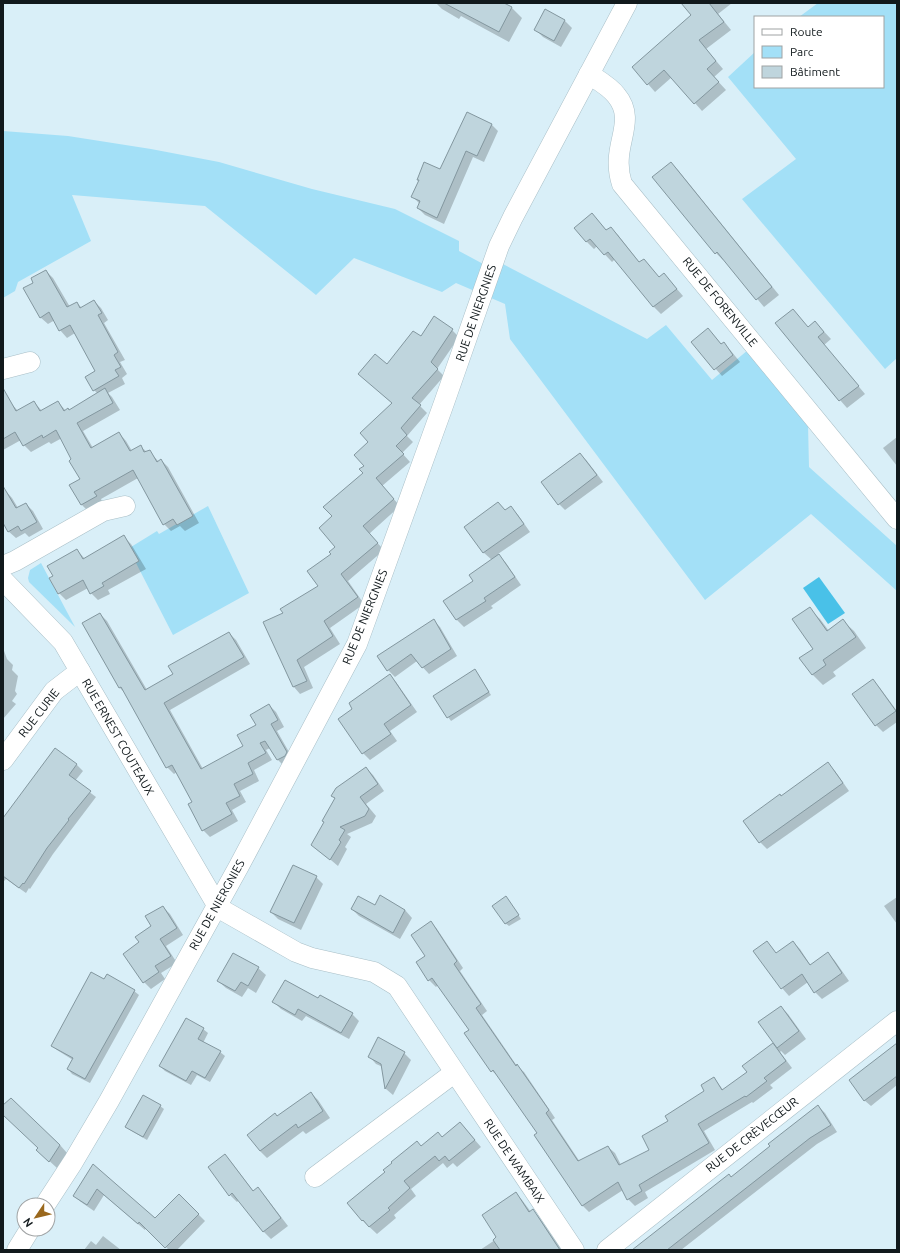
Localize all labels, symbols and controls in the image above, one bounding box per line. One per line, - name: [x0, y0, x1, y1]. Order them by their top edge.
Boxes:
- legend: [754, 16, 884, 88]
- text: Route: [790, 25, 823, 38]
- text: Parc: [790, 45, 814, 58]
- text: Bâtiment: [790, 65, 840, 78]
- street label: RUE DE FORENVILLE: [680, 254, 761, 349]
- street label: RUE DE NIERGNIES: [453, 263, 498, 363]
- street label: RUE DE NIERGNIES: [339, 567, 390, 666]
- street label: RUE ERNEST COUTEAUX: [80, 676, 157, 798]
- street label: RUE CURIE: [16, 686, 62, 740]
- street label: RUE DE NIERGNIES: [186, 857, 247, 952]
- street label: RUE DE CRÈVECŒUR: [703, 1094, 801, 1175]
- street label: RUE DE WAMBAIX: [482, 1116, 548, 1206]
- north arrow: [16, 1197, 56, 1237]
- text: N: [21, 1216, 35, 1230]

